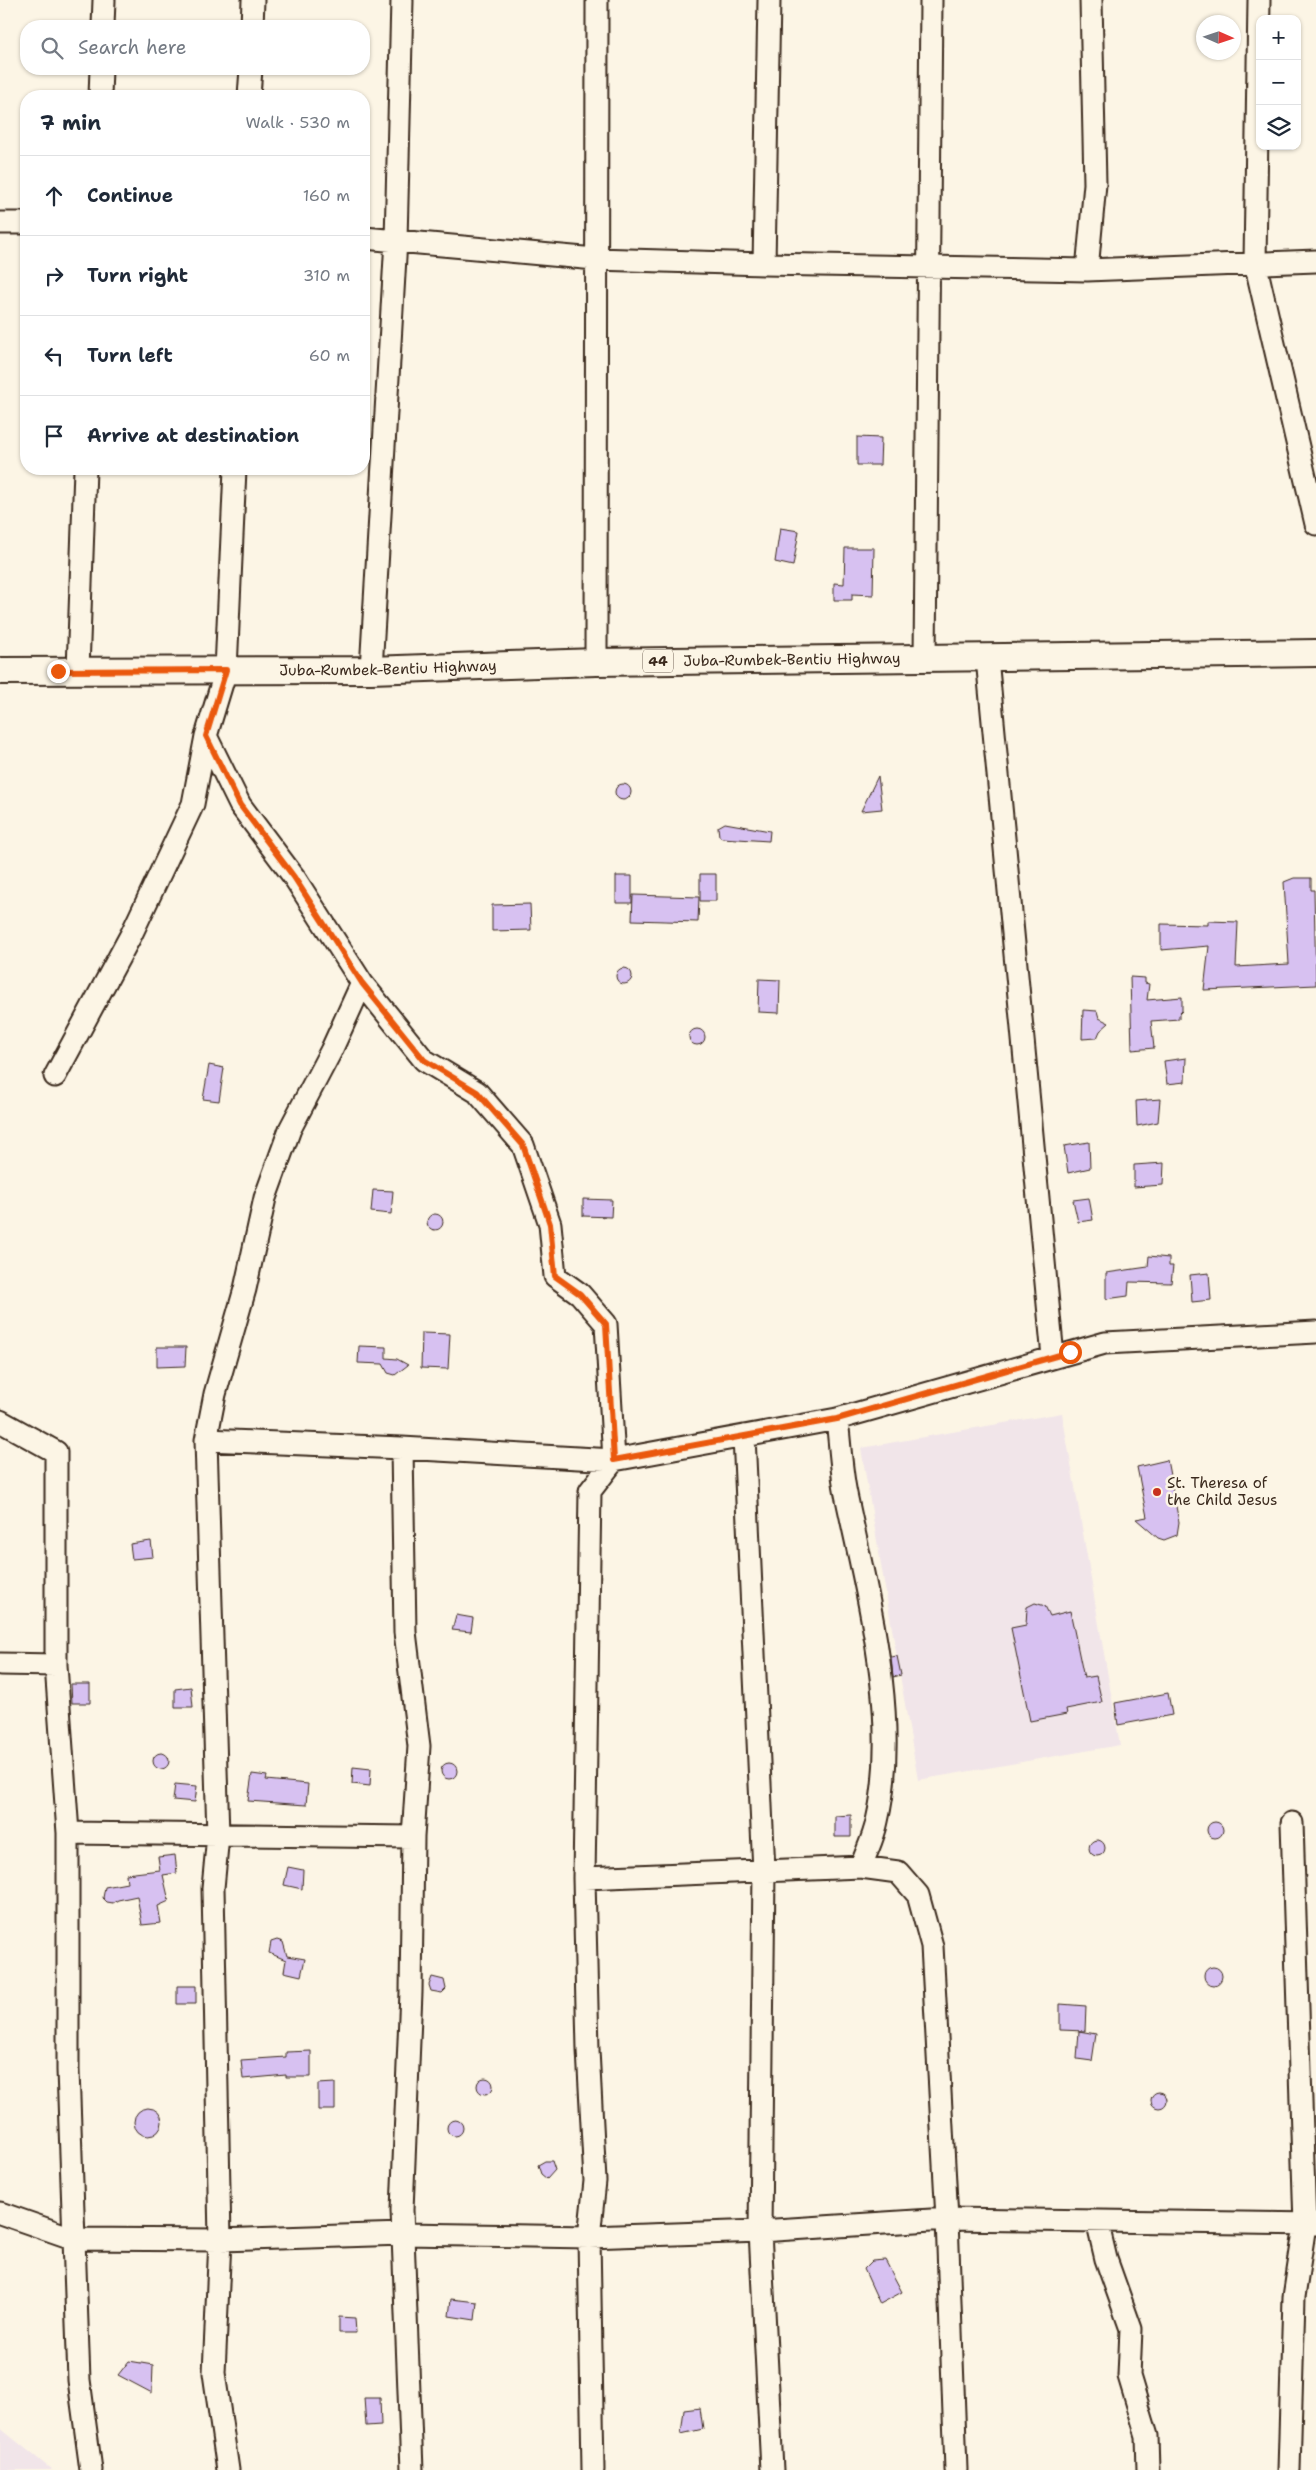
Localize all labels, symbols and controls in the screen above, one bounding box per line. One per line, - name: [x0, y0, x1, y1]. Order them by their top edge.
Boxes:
- north arrow: [1196, 15, 1241, 60]
- map controls: [1256, 15, 1301, 150]
- button: +: [1256, 15, 1301, 60]
- search box: [20, 20, 370, 75]
- icon: search: [38, 34, 66, 62]
- text: Search here: [78, 35, 187, 60]
- button: −: [1256, 60, 1301, 105]
- button: layers: [1256, 105, 1301, 150]
- text: 7 min: [40, 109, 101, 137]
- text: Walk · 530 m: [246, 112, 350, 133]
- icon: ahead: [40, 182, 68, 210]
- text: Continue: [87, 183, 173, 208]
- text: 160 m: [303, 185, 350, 206]
- icon: right: [40, 262, 68, 290]
- text: Turn right: [87, 263, 188, 288]
- text: 310 m: [303, 265, 350, 286]
- icon: left: [40, 342, 68, 370]
- text: Turn left: [87, 343, 173, 368]
- text: 60 m: [309, 345, 350, 366]
- icon: arrive: [40, 422, 68, 450]
- text: Arrive at destination: [87, 423, 299, 448]
- street label: Juba-Rumbek-Bentiu Highway: [683, 648, 901, 671]
- road number: 44: [643, 649, 673, 672]
- street label: Juba-Rumbek-Bentiu Highway: [279, 656, 497, 680]
- route end: [47, 660, 70, 683]
- route start: [1059, 1341, 1082, 1364]
- place label: St. Theresa of the Child Jesus: [1167, 1473, 1278, 1510]
- marker: St. Theresa of the Child Jesus: [1151, 1486, 1163, 1498]

